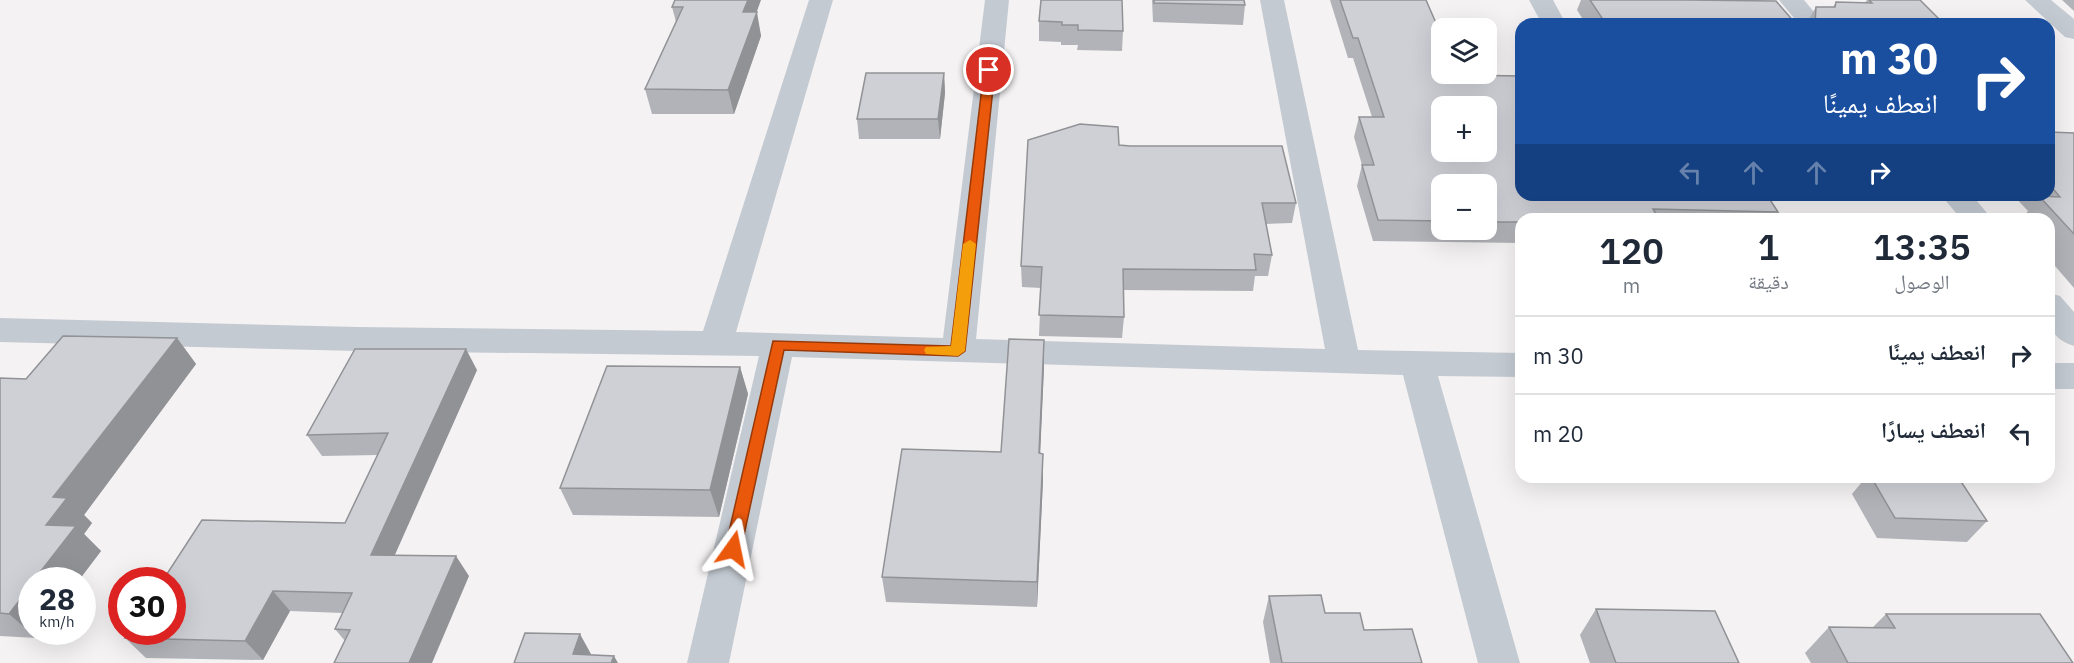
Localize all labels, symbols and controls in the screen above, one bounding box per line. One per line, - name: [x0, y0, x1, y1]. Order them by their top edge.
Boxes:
- map controls: [1431, 18, 1497, 240]
- button: layers: [1431, 18, 1497, 84]
- text: 30 m: [1840, 31, 1938, 86]
- icon: right: [1959, 42, 2037, 120]
- pin: [963, 44, 1014, 95]
- icon: arrive: [972, 53, 1005, 86]
- text: انعطف يمينًا: [1823, 85, 1938, 120]
- button: +: [1431, 96, 1497, 162]
- icon: left: [1674, 156, 1707, 189]
- icon: ahead: [1737, 156, 1770, 189]
- icon: ahead: [1800, 156, 1833, 189]
- icon: right: [1863, 156, 1896, 189]
- button: −: [1431, 174, 1497, 240]
- text: 1: [1758, 223, 1779, 270]
- text: 13:35: [1873, 223, 1971, 270]
- text: 120: [1599, 227, 1664, 274]
- text: دقيقة: [1748, 268, 1789, 295]
- text: الوصول: [1894, 268, 1950, 295]
- text: m: [1623, 272, 1640, 299]
- text: انعطف يمينًا: [1888, 337, 1986, 366]
- icon: right: [2004, 339, 2037, 372]
- text: 30 m: [1533, 341, 1584, 370]
- text: انعطف يسارًا: [1881, 415, 1986, 444]
- icon: left: [2004, 417, 2037, 450]
- text: 20 m: [1533, 419, 1584, 448]
- position arrow: [701, 517, 765, 581]
- speed limit sign: 30: [108, 567, 186, 645]
- text: 28: [39, 579, 75, 618]
- text: km/h: [39, 612, 75, 631]

